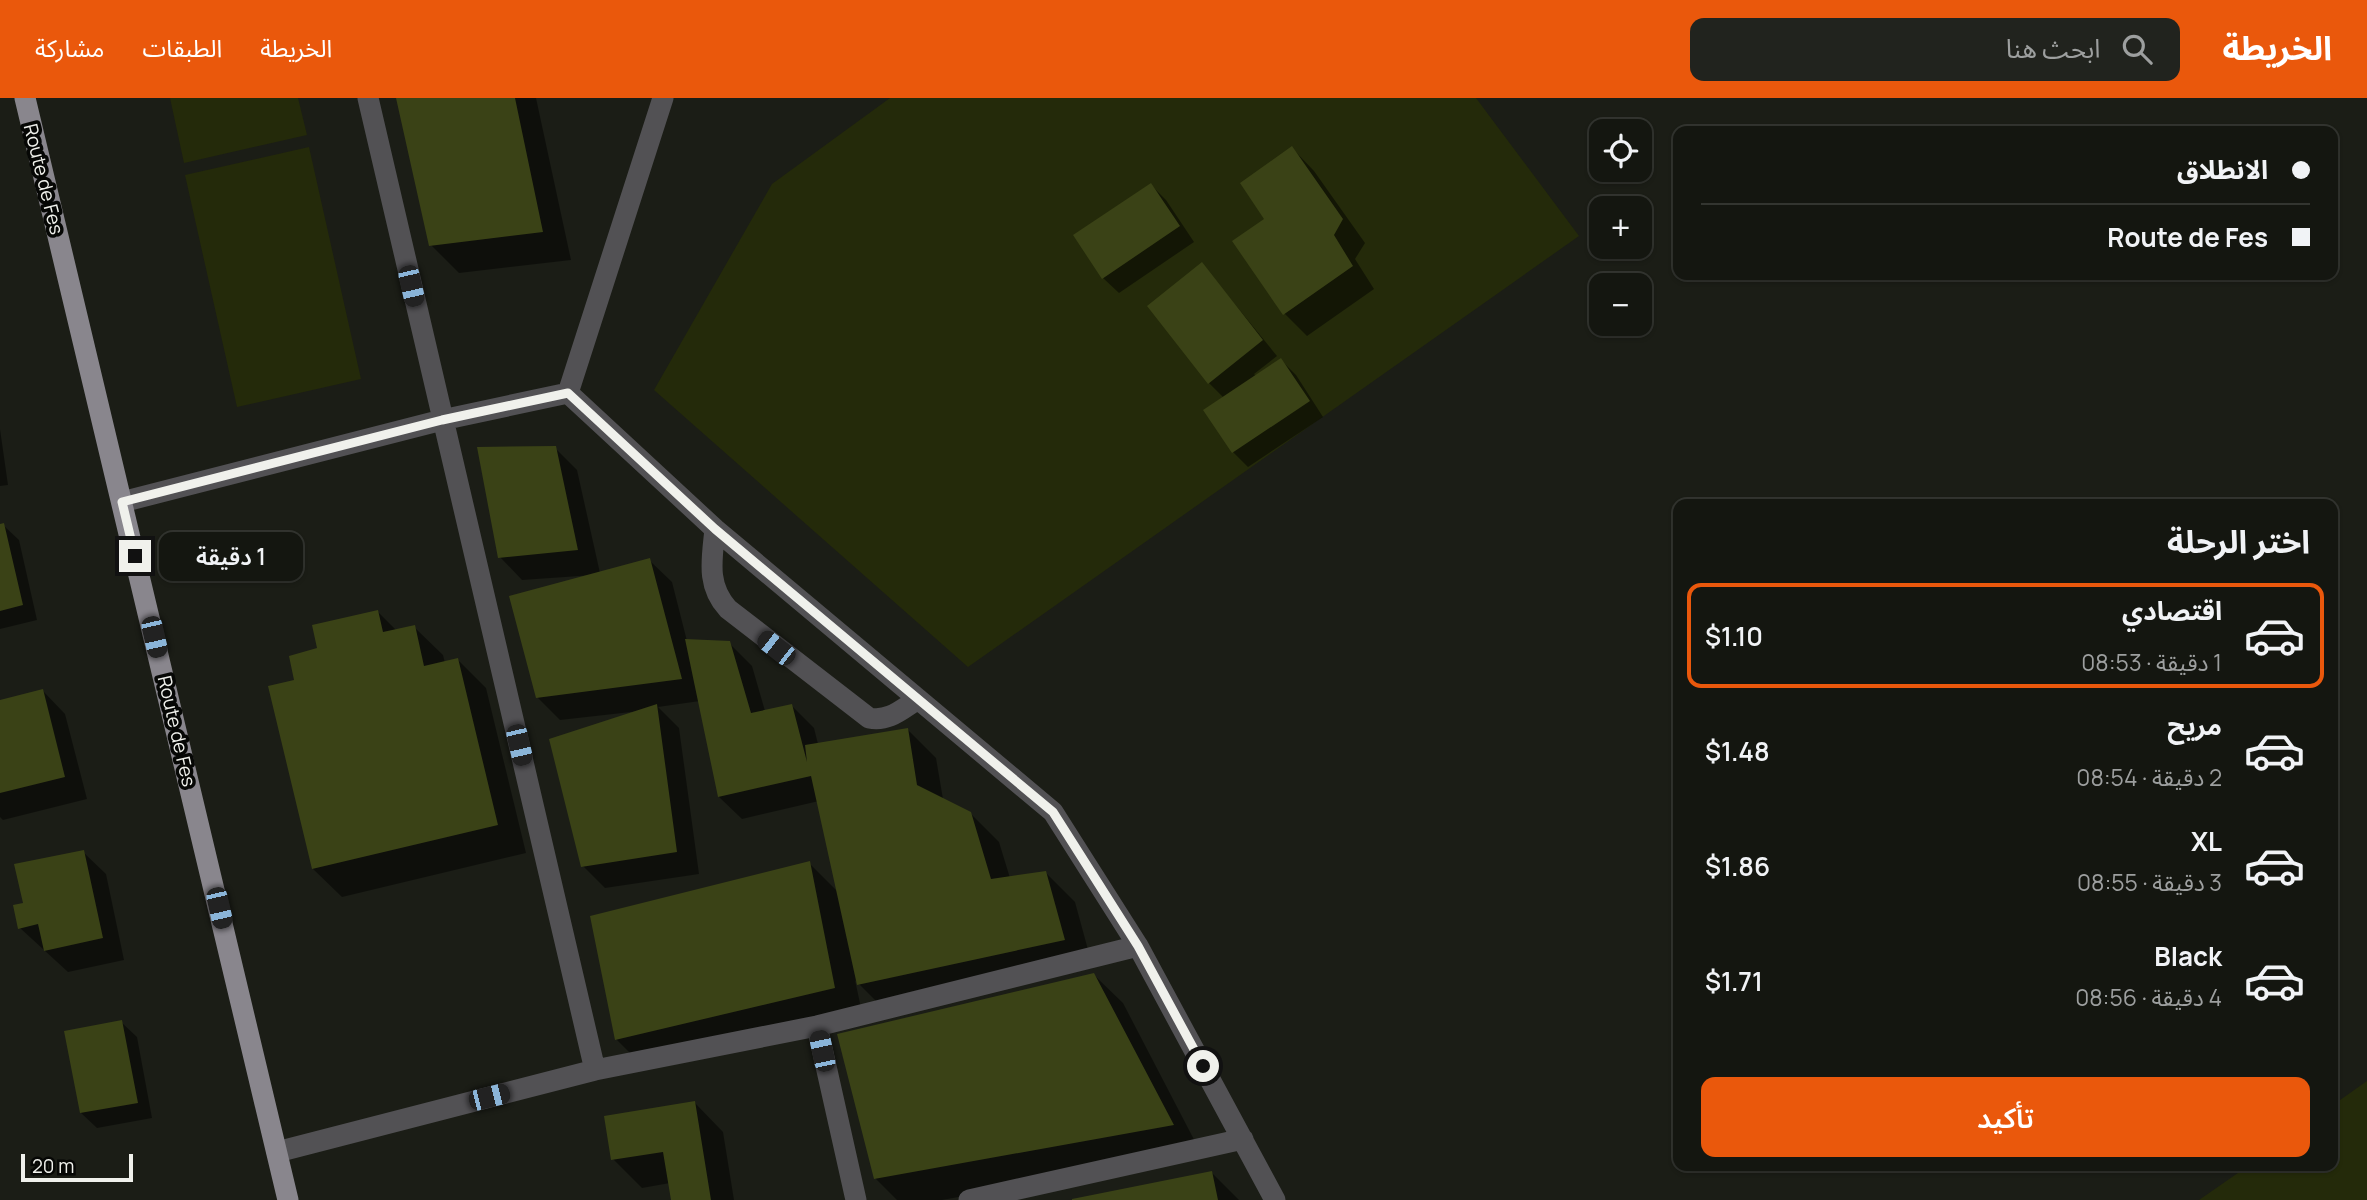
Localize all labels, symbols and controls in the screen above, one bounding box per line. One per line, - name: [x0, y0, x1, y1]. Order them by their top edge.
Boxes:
- search box: [1690, 18, 2180, 81]
- text: الخريطة: [2222, 25, 2332, 70]
- text: ابحث هنا: [2006, 30, 2100, 66]
- icon: search: [2118, 30, 2156, 68]
- text: مشاركة: [35, 31, 104, 64]
- text: الطبقات: [142, 31, 222, 64]
- text: الخريطة: [260, 31, 332, 64]
- map controls: [1589, 119, 1652, 336]
- button: locate: [1589, 119, 1652, 182]
- street label: Route de Fes: [18, 121, 70, 237]
- text: الانطلاق: [2177, 151, 2268, 187]
- button: +: [1589, 196, 1652, 259]
- text: Route de Fes: [2107, 219, 2268, 255]
- car: [397, 263, 426, 309]
- button: −: [1589, 273, 1652, 336]
- text: اختر الرحلة: [2167, 519, 2310, 563]
- callout: 1 دقيقة: [160, 532, 303, 580]
- route end: [119, 540, 151, 572]
- text: 1 دقيقة: [196, 540, 266, 572]
- text: اقتصادي: [2122, 592, 2222, 628]
- icon: car: [2243, 604, 2306, 667]
- car: [140, 614, 169, 660]
- text: $1.10: [1705, 618, 1763, 654]
- car: [753, 627, 800, 669]
- text: 1 دقيقة · 08:53: [2081, 646, 2222, 678]
- street label: Route de Fes: [152, 673, 202, 789]
- text: مريح: [2167, 707, 2222, 743]
- icon: car: [2243, 719, 2306, 782]
- car: [505, 722, 534, 768]
- text: $1.48: [1705, 733, 1770, 769]
- text: 2 دقيقة · 08:54: [2076, 761, 2222, 793]
- text: XL: [2191, 823, 2222, 859]
- icon: car: [2243, 834, 2306, 897]
- text: $1.86: [1705, 848, 1770, 884]
- text: 3 دقيقة · 08:55: [2077, 866, 2222, 898]
- car: [205, 885, 234, 931]
- text: Black: [2154, 938, 2222, 974]
- icon: car: [2243, 949, 2306, 1012]
- text: $1.71: [1705, 963, 1763, 999]
- text: 4 دقيقة · 08:56: [2075, 981, 2222, 1013]
- car: [808, 1028, 837, 1074]
- route start: [1187, 1050, 1219, 1082]
- button: تأكيد: [1701, 1077, 2310, 1157]
- car: [467, 1082, 512, 1112]
- scale bar: [21, 1151, 133, 1183]
- text: 20 m: [32, 1153, 74, 1179]

